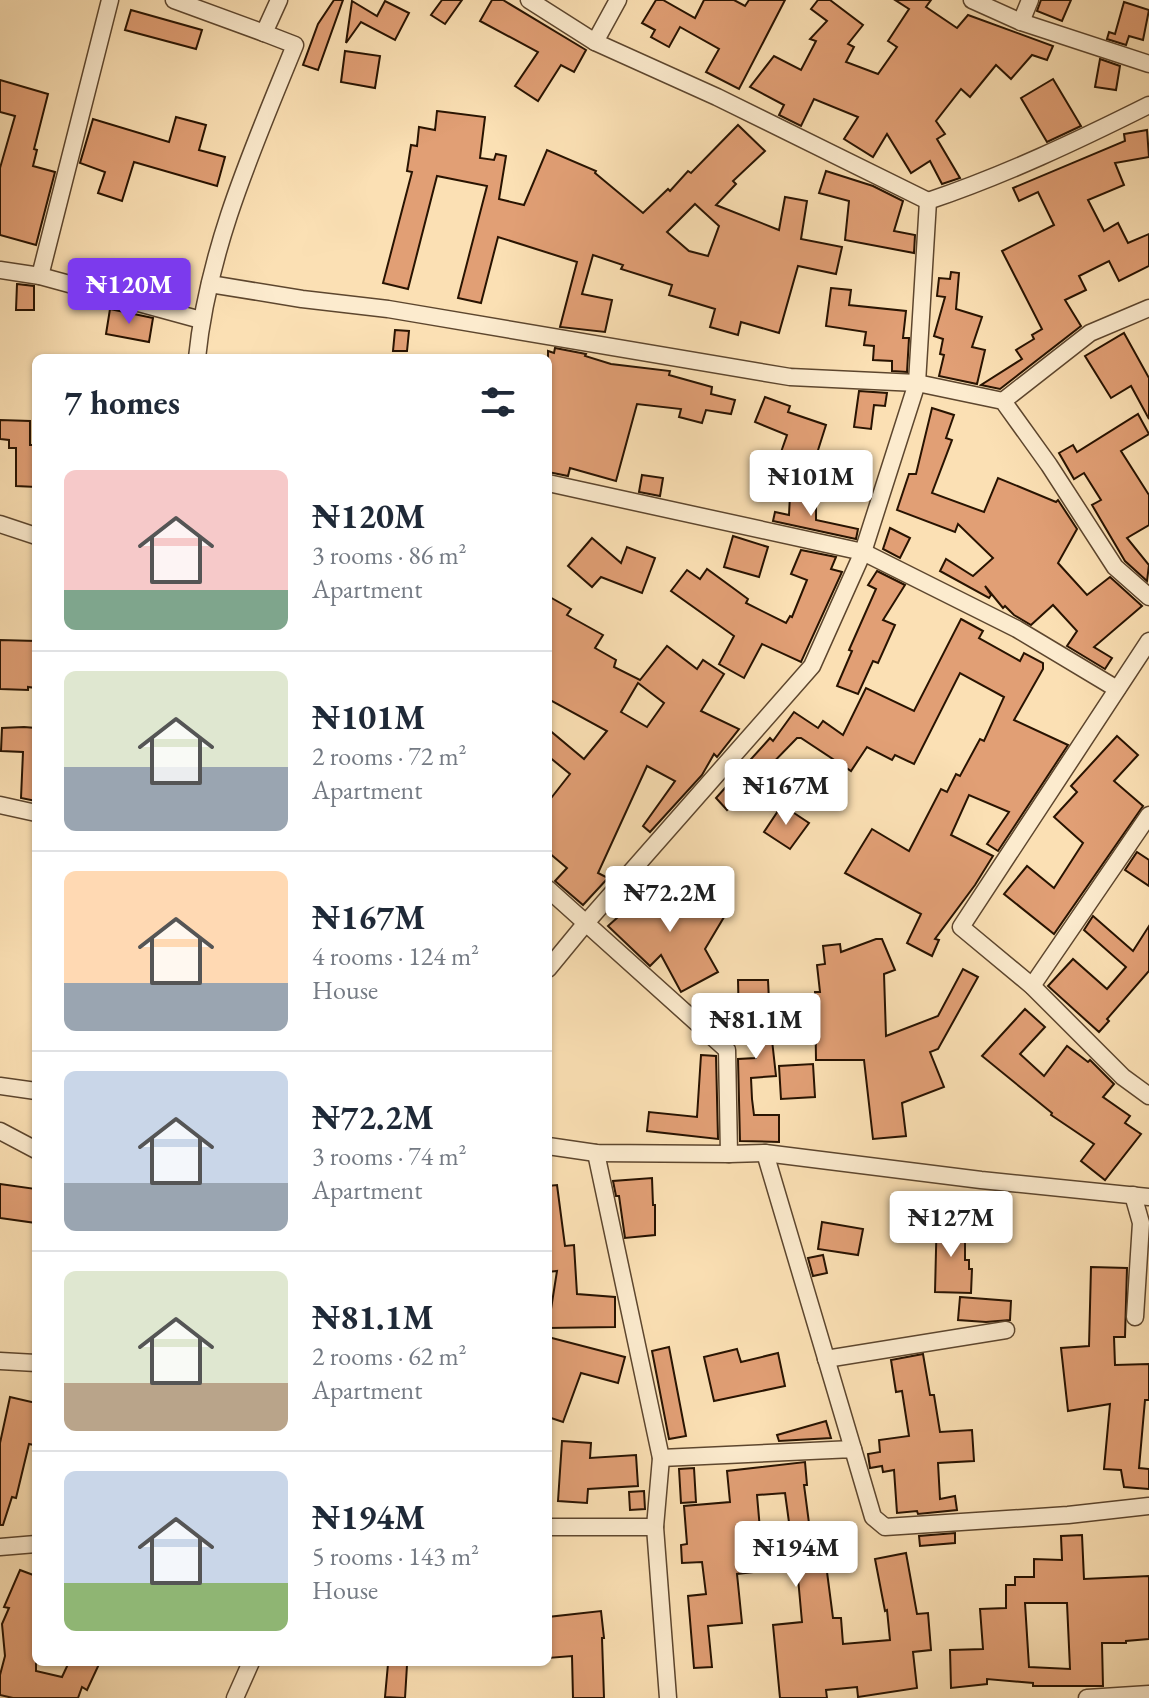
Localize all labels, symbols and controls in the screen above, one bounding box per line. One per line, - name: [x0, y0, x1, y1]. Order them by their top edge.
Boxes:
- pin: ₦120M: [73, 258, 185, 326]
- text: ₦120M: [86, 267, 172, 301]
- text: 7 homes: [64, 380, 180, 424]
- icon: filters: [476, 380, 520, 424]
- pin: ₦101M: [755, 450, 867, 518]
- text: ₦101M: [768, 459, 854, 493]
- text: ₦120M: [312, 494, 425, 538]
- icon: home: [128, 502, 224, 598]
- text: 3 rooms · 86 m²: [312, 538, 467, 572]
- text: Apartment: [312, 572, 422, 606]
- text: ₦101M: [312, 695, 425, 739]
- icon: home: [128, 703, 224, 799]
- text: 2 rooms · 72 m²: [312, 739, 467, 773]
- pin: ₦167M: [730, 759, 842, 827]
- text: ₦167M: [743, 768, 829, 802]
- text: Apartment: [312, 773, 422, 807]
- pin: ₦72.2M: [605, 866, 735, 934]
- text: ₦72.2M: [623, 875, 717, 909]
- text: ₦167M: [312, 895, 425, 939]
- icon: home: [128, 903, 224, 999]
- text: 4 rooms · 124 m²: [312, 939, 479, 973]
- text: House: [312, 973, 378, 1007]
- pin: ₦81.1M: [691, 993, 821, 1061]
- text: ₦81.1M: [709, 1002, 803, 1036]
- text: ₦72.2M: [312, 1095, 434, 1139]
- icon: home: [128, 1103, 224, 1199]
- text: 3 rooms · 74 m²: [312, 1139, 467, 1173]
- text: Apartment: [312, 1173, 422, 1207]
- pin: ₦127M: [895, 1191, 1007, 1259]
- text: ₦127M: [908, 1200, 994, 1234]
- text: ₦81.1M: [312, 1295, 434, 1339]
- icon: home: [128, 1303, 224, 1399]
- text: 2 rooms · 62 m²: [312, 1339, 467, 1373]
- text: Apartment: [312, 1373, 422, 1407]
- text: ₦194M: [312, 1495, 425, 1539]
- icon: home: [128, 1503, 224, 1599]
- pin: ₦194M: [740, 1521, 852, 1589]
- text: ₦194M: [753, 1530, 839, 1564]
- text: 5 rooms · 143 m²: [312, 1539, 479, 1573]
- text: House: [312, 1573, 378, 1607]

